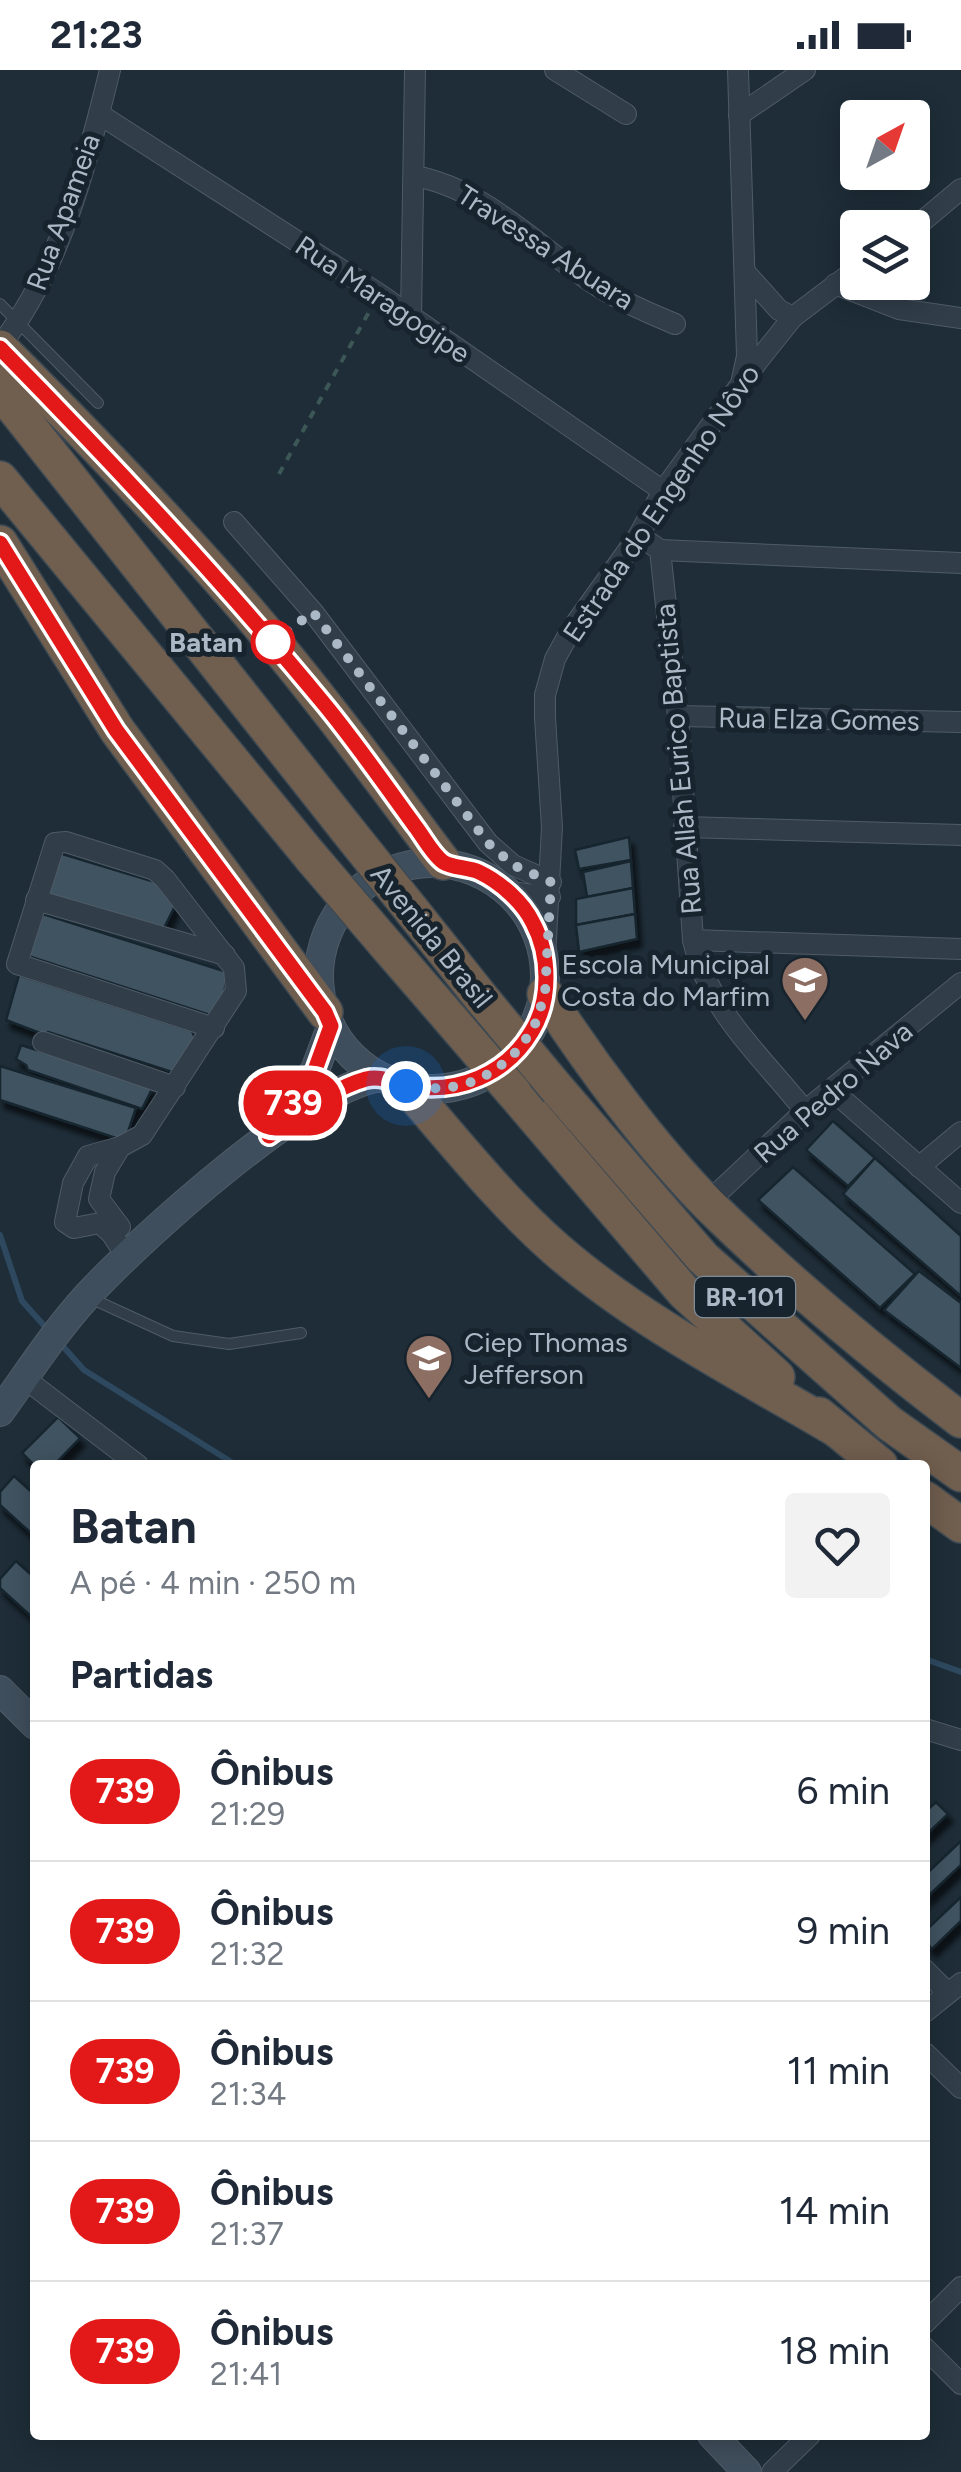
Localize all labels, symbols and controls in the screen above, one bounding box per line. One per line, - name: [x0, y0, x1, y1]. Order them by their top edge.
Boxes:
- text: 21:23: [50, 12, 143, 58]
- north arrow: [840, 100, 930, 190]
- map controls: [840, 100, 930, 300]
- street label: Rua Apameia: [19, 129, 107, 295]
- street label: Travessa Abuara: [451, 177, 641, 317]
- button: layers: [840, 210, 930, 300]
- street label: Rua Maragogipe: [289, 228, 477, 370]
- street label: Estrada do Engenho Nôvo: [555, 358, 767, 648]
- street label: Rua Allah Eurico Baptista: [647, 602, 709, 916]
- marker: Batan: [252, 621, 294, 663]
- place label: Batan: [169, 625, 243, 659]
- street label: Rua Elza Gomes: [718, 700, 920, 738]
- street label: Avenida Brasil: [364, 858, 500, 1014]
- place label: Escola Municipal Costa do Marfim: [561, 947, 770, 1013]
- school or university icon: Escola Municipal Costa do Marfim: [779, 954, 831, 1022]
- street label: Rua Pedro Nava: [747, 1014, 919, 1170]
- your location: [381, 1061, 431, 1111]
- line badge: 739: [236, 1070, 350, 1136]
- text: 739: [263, 1082, 323, 1124]
- road number: BR-101: [695, 1277, 795, 1317]
- place label: Ciep Thomas Jefferson: [464, 1325, 628, 1391]
- school or university icon: Ciep Thomas Jefferson: [403, 1332, 455, 1400]
- button: heart: [785, 1493, 890, 1598]
- text: Batan: [70, 1497, 197, 1555]
- text: A pé · 4 min · 250 m: [70, 1564, 356, 1602]
- text: Partidas: [70, 1652, 213, 1698]
- text: Ônibus: [210, 1749, 333, 1795]
- text: 6 min: [797, 1768, 890, 1814]
- text: 739: [95, 1770, 155, 1812]
- text: 21:29: [210, 1795, 285, 1833]
- text: Ônibus: [210, 1889, 333, 1935]
- text: 9 min: [797, 1908, 890, 1954]
- text: 739: [95, 1910, 155, 1952]
- text: 21:32: [210, 1935, 285, 1973]
- text: Ônibus: [210, 2029, 333, 2075]
- text: 11 min: [787, 2048, 890, 2094]
- text: 739: [95, 2050, 155, 2092]
- text: 21:34: [210, 2075, 286, 2113]
- text: Ônibus: [210, 2169, 333, 2215]
- text: 14 min: [779, 2188, 890, 2234]
- text: 739: [95, 2190, 155, 2232]
- text: 21:37: [210, 2215, 284, 2253]
- text: Ônibus: [210, 2309, 333, 2355]
- text: 18 min: [779, 2328, 890, 2374]
- text: 739: [95, 2330, 155, 2372]
- text: 21:41: [210, 2355, 282, 2393]

